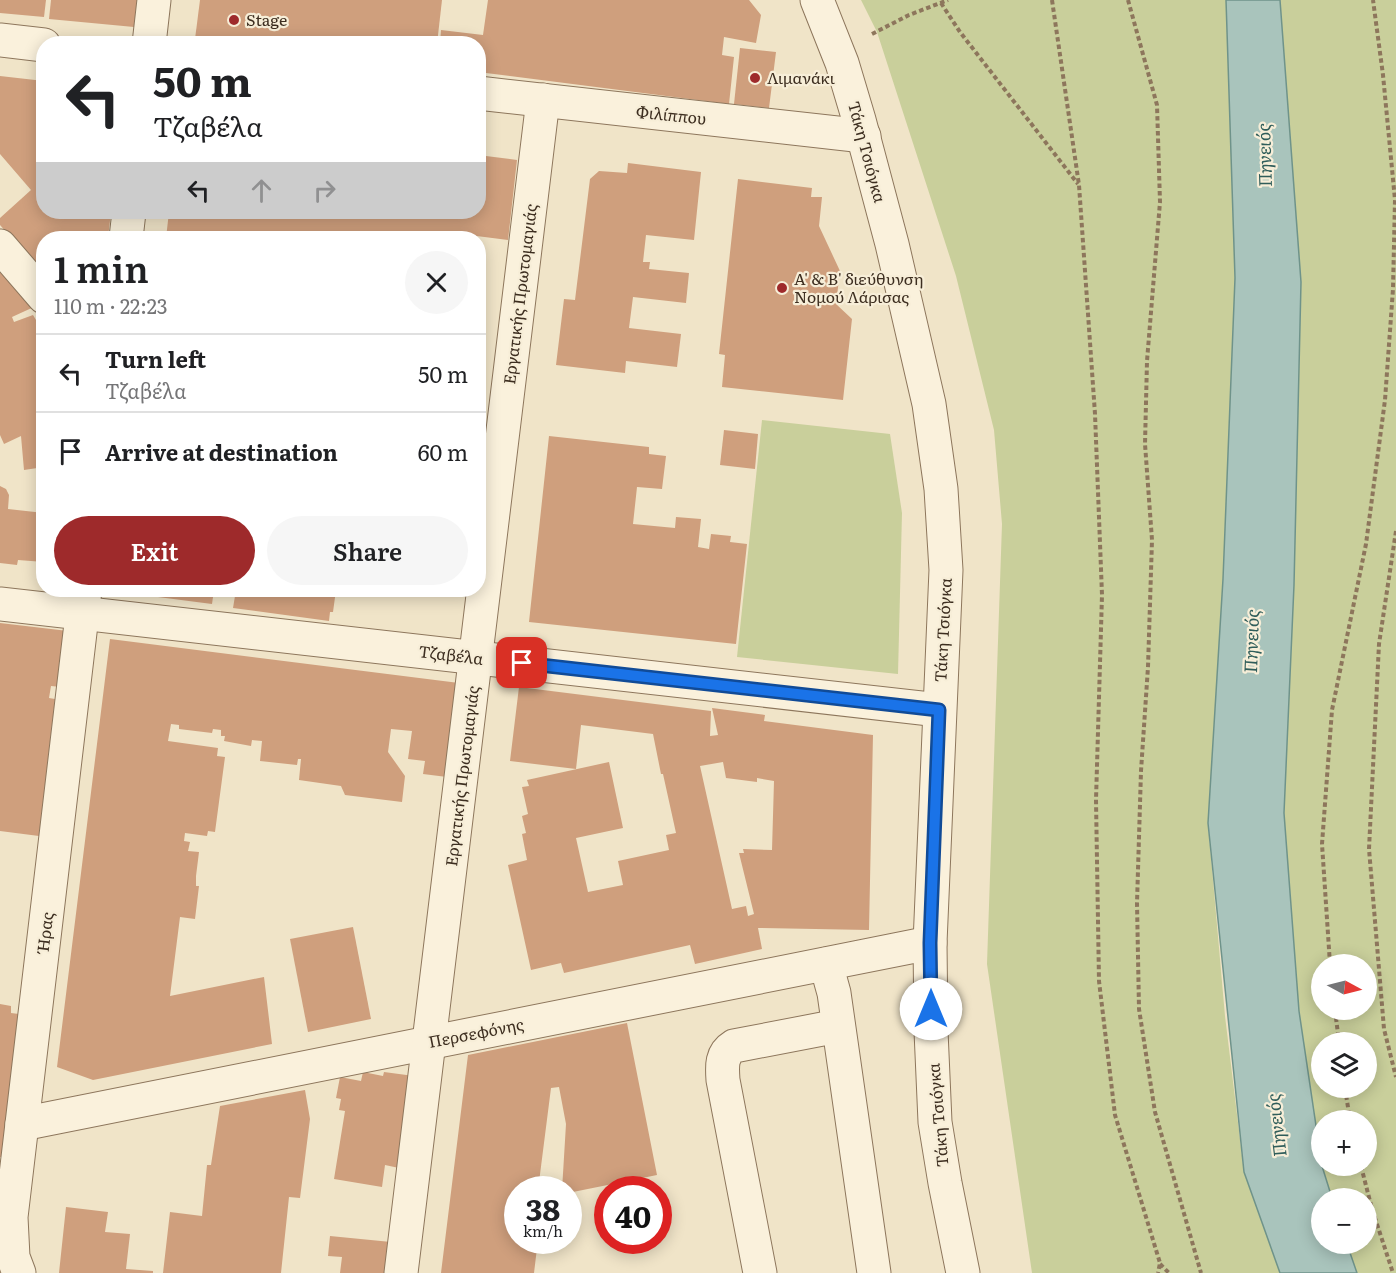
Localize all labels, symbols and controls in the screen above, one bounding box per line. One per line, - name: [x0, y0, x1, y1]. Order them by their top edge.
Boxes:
- place label: Stage: [246, 7, 287, 31]
- marker: Stage: [227, 13, 241, 27]
- text: 50 m: [153, 48, 252, 110]
- icon: left: [54, 60, 132, 138]
- place label: Λιμανάκι: [767, 65, 835, 89]
- marker: Λιμανάκι: [748, 71, 762, 85]
- street label: Φιλίππου: [635, 98, 707, 130]
- street label: Τάκη Τσιόγκα: [843, 98, 893, 205]
- text: Τζαβέλα: [153, 105, 263, 145]
- water label: Πηνειός: [1249, 122, 1278, 188]
- icon: left: [182, 174, 215, 207]
- icon: ahead: [245, 174, 278, 207]
- icon: right: [308, 174, 341, 207]
- street label: Εργατικής Πρωτομαγιάς: [496, 202, 542, 386]
- text: 1 min: [54, 241, 149, 294]
- button: close: [405, 251, 468, 314]
- place label: Α' & Β' διεύθυνση Νομού Λάρισας: [794, 266, 923, 308]
- marker: Α' & Β' διεύθυνση Νομού Λάρισας: [775, 281, 789, 295]
- text: 110 m · 22:23: [54, 290, 168, 320]
- text: Turn left: [105, 342, 206, 375]
- icon: left: [54, 357, 87, 390]
- text: 50 m: [418, 357, 468, 390]
- text: Τζαβέλα: [105, 375, 187, 405]
- icon: arrive: [54, 435, 87, 468]
- text: Arrive at destination: [105, 435, 338, 468]
- text: 60 m: [418, 435, 468, 468]
- button: Exit: [54, 516, 255, 585]
- button: Share: [267, 516, 468, 585]
- street label: Τάκη Τσιόγκα: [927, 577, 957, 683]
- water label: Πηνειός: [1236, 608, 1265, 673]
- pin: [496, 637, 547, 688]
- street label: Τζαβέλα: [417, 638, 485, 670]
- icon: arrive: [505, 646, 538, 679]
- street label: Εργατικής Πρωτομαγιάς: [438, 684, 484, 868]
- street label: Ήρας: [29, 911, 58, 956]
- north arrow: [1311, 954, 1377, 1020]
- map controls: [1311, 954, 1377, 1254]
- position arrow: [899, 977, 963, 1041]
- street label: Περσεφόνης: [426, 1011, 525, 1053]
- button: layers: [1311, 1032, 1377, 1098]
- street label: Τάκη Τσιόγκα: [920, 1062, 954, 1168]
- water label: Πηνειός: [1258, 1092, 1293, 1159]
- button: +: [1311, 1110, 1377, 1176]
- speed limit sign: 40: [594, 1176, 672, 1254]
- text: 38: [526, 1186, 560, 1230]
- button: −: [1311, 1188, 1377, 1254]
- text: km/h: [523, 1219, 563, 1242]

